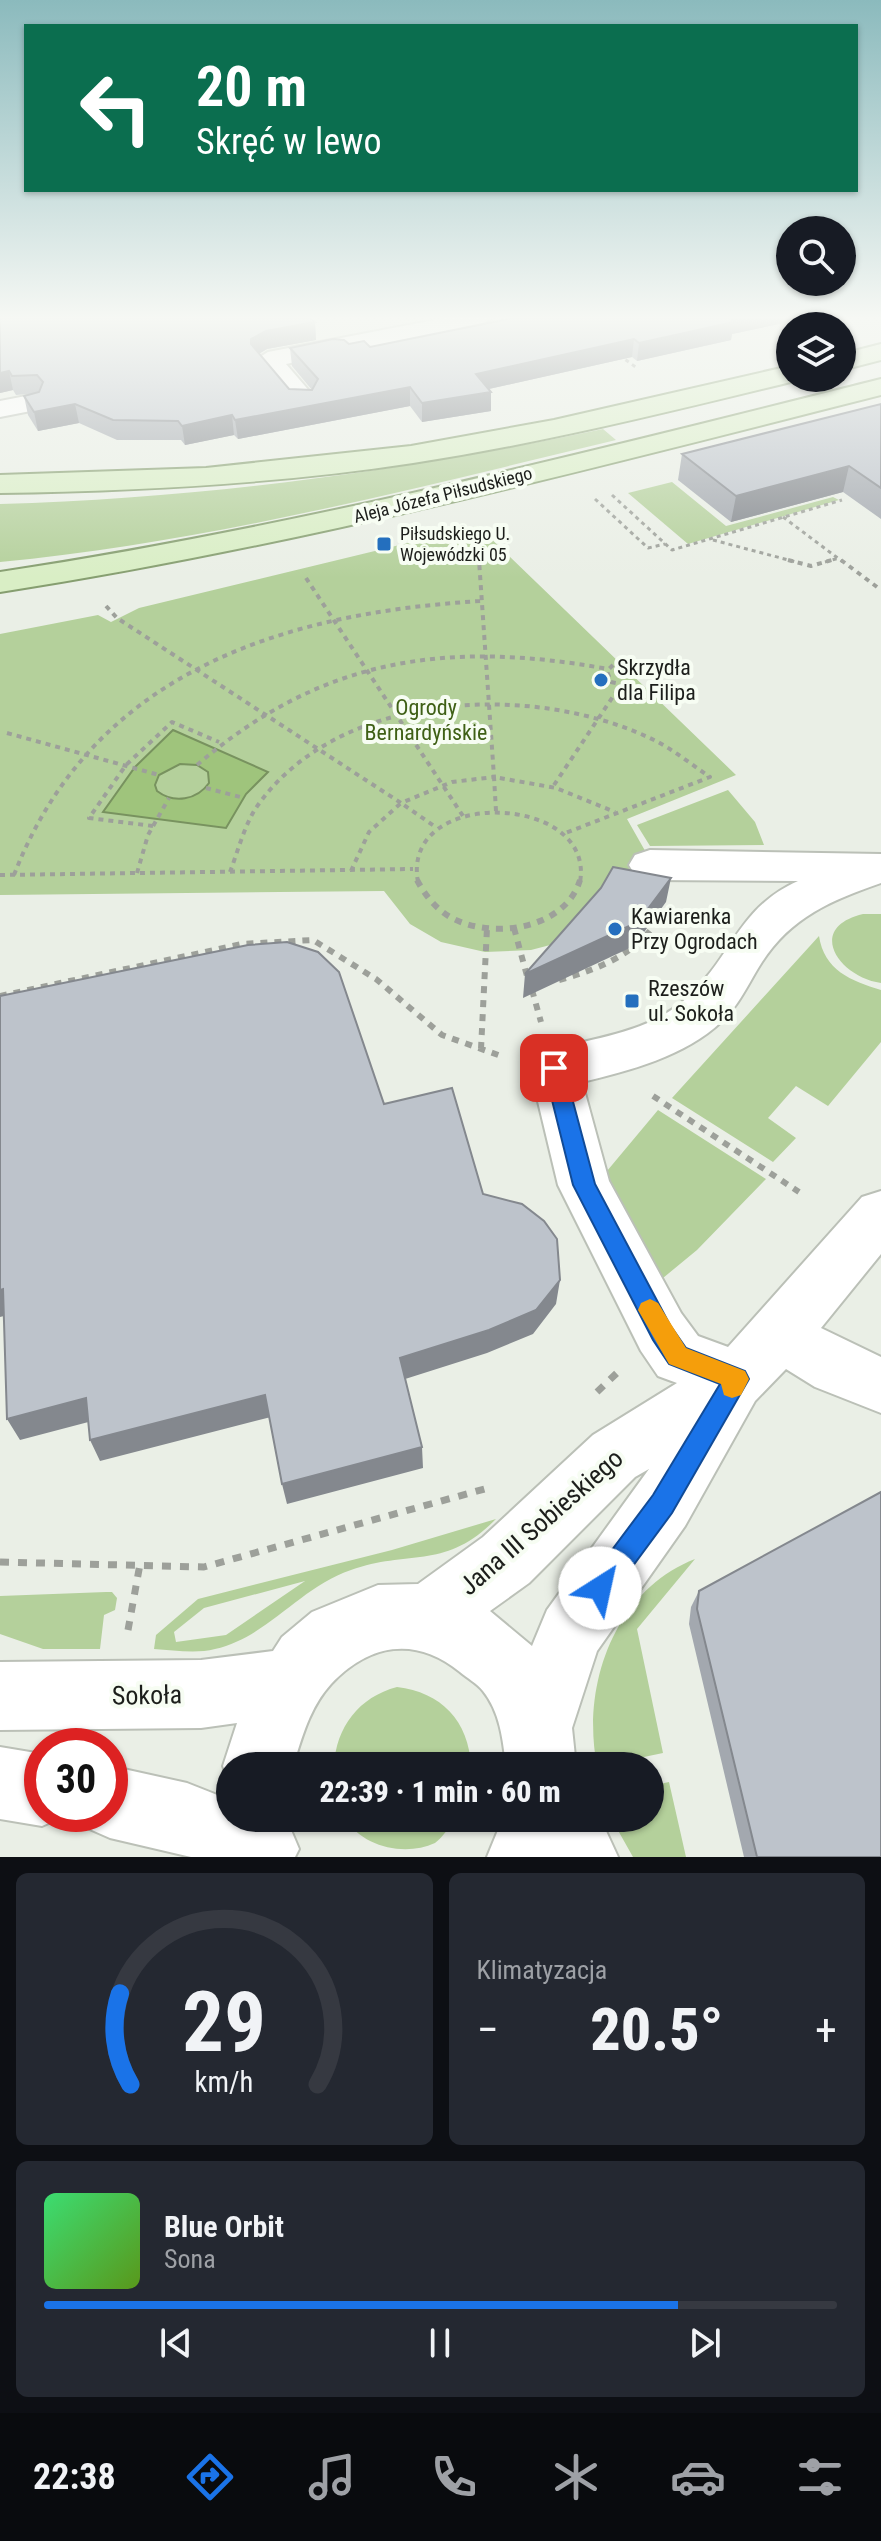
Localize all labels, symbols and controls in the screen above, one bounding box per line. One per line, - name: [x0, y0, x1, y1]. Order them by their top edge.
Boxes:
- text: 20 m: [196, 54, 307, 120]
- icon: left: [64, 56, 168, 160]
- text: Skręć w lewo: [196, 121, 382, 163]
- map controls: [776, 216, 856, 392]
- button: search: [776, 216, 856, 296]
- button: layers: [776, 312, 856, 392]
- street label: Aleja Józefa Piłsudskiego: [351, 462, 534, 527]
- place label: Piłsudskiego U. Wojewódzki 05: [400, 523, 510, 565]
- marker: Piłsudskiego U. Wojewódzki 05: [375, 535, 393, 553]
- place label: Skrzydła dla Filipa: [617, 655, 696, 705]
- marker: Skrzydła dla Filipa: [592, 671, 610, 689]
- park label: Ogrody Bernardyńskie: [365, 695, 487, 745]
- place label: Kawiarenka Przy Ogrodach: [631, 904, 758, 954]
- marker: Kawiarenka Przy Ogrodach: [606, 920, 624, 938]
- place label: Rzeszów ul. Sokoła: [648, 976, 734, 1026]
- marker: Rzeszów ul. Sokoła: [623, 992, 641, 1010]
- pin: [520, 1034, 588, 1102]
- icon: arrive: [532, 1046, 576, 1090]
- street label: Jana III Sobieskiego: [453, 1443, 629, 1601]
- position arrow: [558, 1546, 642, 1630]
- street label: Sokoła: [112, 1679, 182, 1711]
- speed limit sign: 30: [24, 1728, 128, 1832]
- text: 22:39 · 1 min · 60 m: [319, 1774, 561, 1809]
- text: Klimatyzacja: [477, 1955, 607, 1985]
- text: 29: [182, 1974, 266, 2071]
- text: 20.5°: [590, 1994, 723, 2065]
- text: −: [477, 2004, 499, 2056]
- text: +: [815, 2004, 837, 2056]
- text: km/h: [195, 2065, 254, 2099]
- text: Blue Orbit: [164, 2209, 284, 2244]
- text: Sona: [164, 2244, 216, 2274]
- icon: previous: [154, 2321, 198, 2365]
- icon: pause: [418, 2321, 462, 2365]
- icon: next: [683, 2321, 727, 2365]
- icon: directions: [182, 2449, 238, 2505]
- icon: music: [304, 2449, 360, 2505]
- icon: phone: [426, 2449, 482, 2505]
- icon: climate: [548, 2449, 604, 2505]
- icon: car: [670, 2449, 726, 2505]
- icon: filters: [792, 2449, 848, 2505]
- text: 22:38: [33, 2456, 116, 2498]

